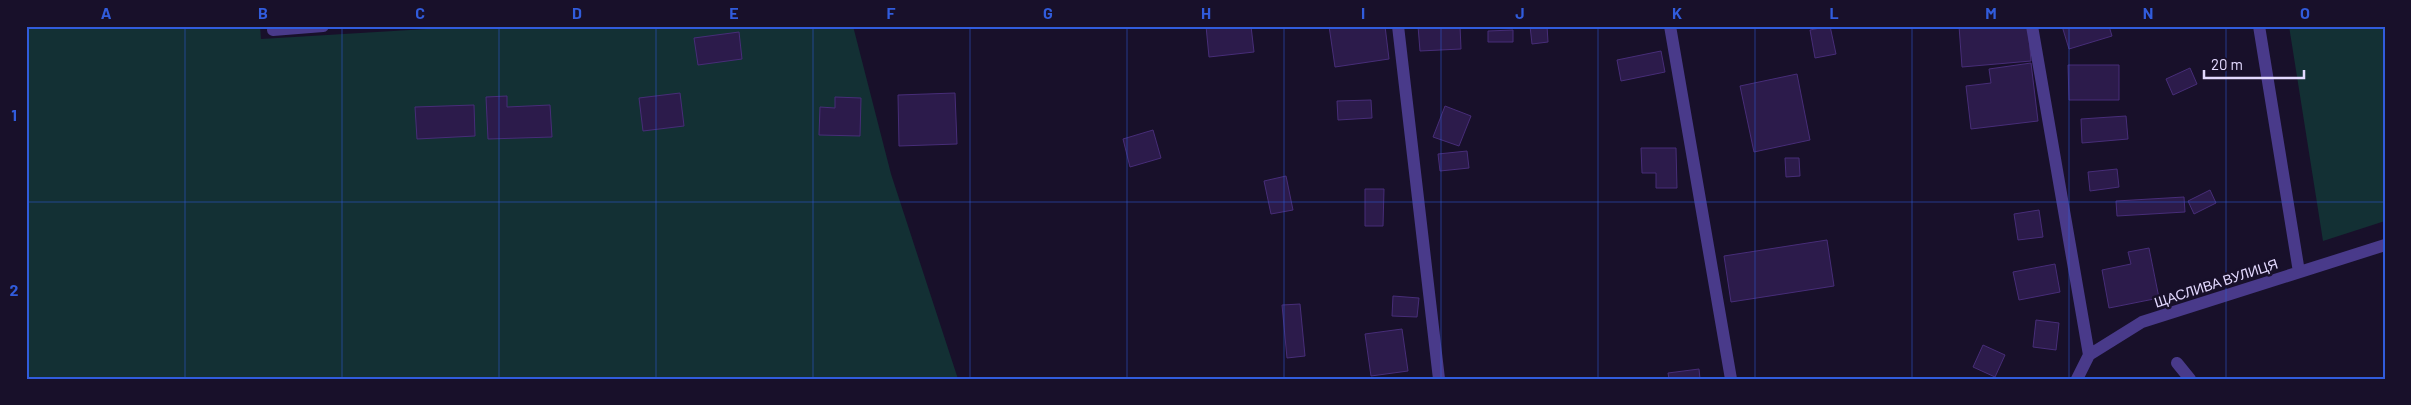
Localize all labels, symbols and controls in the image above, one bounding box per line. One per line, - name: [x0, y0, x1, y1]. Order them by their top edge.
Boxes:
- text: A: [101, 3, 112, 22]
- text: B: [258, 3, 268, 22]
- text: C: [415, 3, 425, 22]
- text: D: [572, 3, 582, 22]
- text: E: [729, 3, 739, 22]
- text: F: [887, 3, 896, 22]
- text: G: [1043, 3, 1053, 22]
- text: H: [1201, 3, 1211, 22]
- text: I: [1361, 3, 1365, 22]
- text: J: [1515, 3, 1525, 22]
- text: K: [1672, 3, 1682, 22]
- text: L: [1829, 3, 1839, 22]
- text: M: [1985, 3, 1997, 22]
- text: N: [2143, 3, 2153, 22]
- text: O: [2300, 3, 2310, 22]
- scale bar: [2204, 48, 2304, 80]
- text: 20 m: [2211, 55, 2243, 73]
- text: 1: [11, 105, 17, 124]
- street label: ЩАСЛИВА ВУЛИЦЯ: [2152, 254, 2280, 311]
- text: 2: [10, 280, 19, 299]

